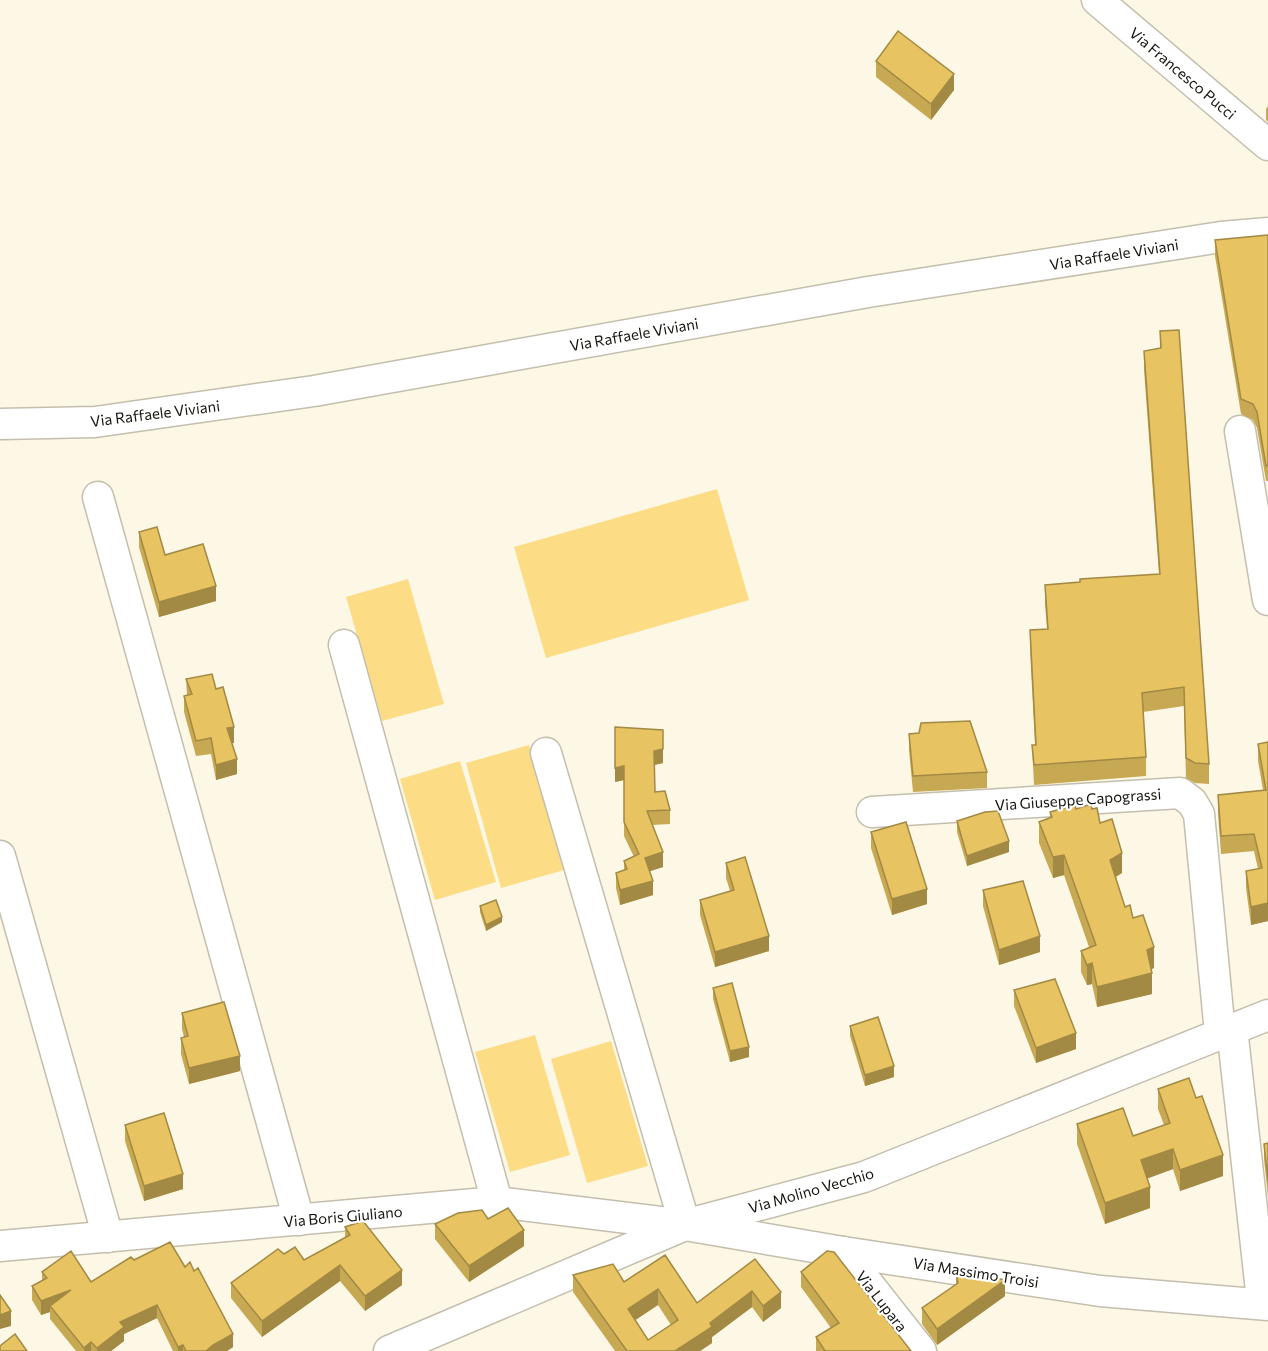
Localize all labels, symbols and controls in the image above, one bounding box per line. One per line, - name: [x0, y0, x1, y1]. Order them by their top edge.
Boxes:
- street label: Via Francesco Pucci: [1126, 23, 1240, 123]
- street label: Via Raffaele Viviani: [1048, 235, 1180, 273]
- street label: Via Raffaele Viviani: [568, 314, 700, 354]
- street label: Via Raffaele Viviani: [89, 396, 221, 430]
- street label: Via Giuseppe Capograssi: [994, 784, 1162, 814]
- street label: Via Molino Vecchio: [746, 1163, 876, 1217]
- street label: Via Boris Giuliano: [283, 1202, 403, 1230]
- street label: Via Massimo Troisi: [912, 1253, 1040, 1291]
- street label: Via Lupara: [853, 1267, 911, 1335]

